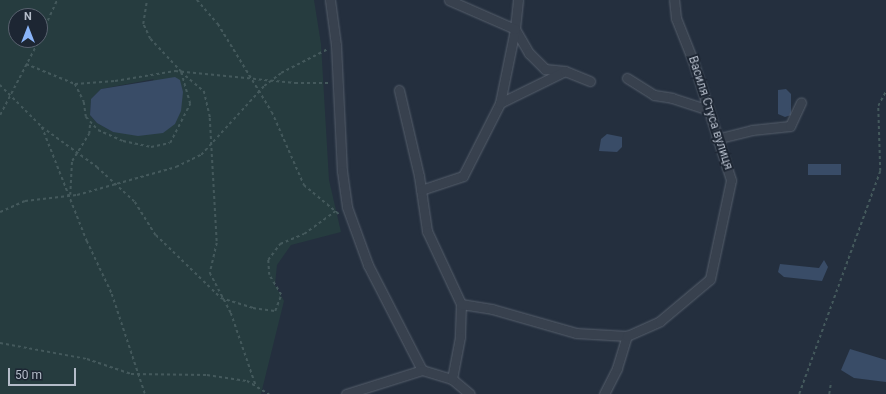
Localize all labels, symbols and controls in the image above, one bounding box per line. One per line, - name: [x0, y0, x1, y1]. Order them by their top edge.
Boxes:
- north arrow: [8, 8, 48, 48]
- text: N: [24, 10, 32, 23]
- street label: Василя Стуса вулиця: [685, 54, 735, 172]
- scale bar: [10, 360, 78, 386]
- text: 50 m: [15, 368, 42, 382]

